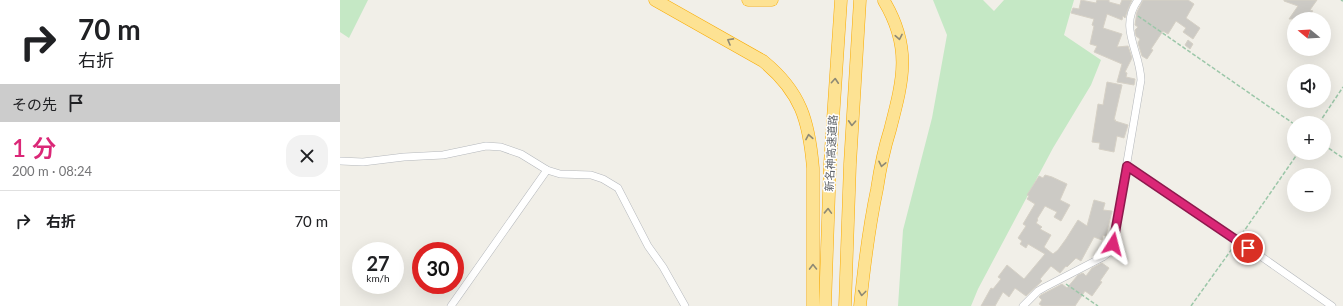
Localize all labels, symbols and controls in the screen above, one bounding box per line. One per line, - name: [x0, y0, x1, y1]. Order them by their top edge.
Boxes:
- text: 70 m: [78, 12, 141, 46]
- north arrow: [1287, 12, 1331, 56]
- map controls: [1287, 12, 1331, 212]
- icon: right: [12, 16, 64, 68]
- one-way arrow: [895, 34, 903, 40]
- one-way arrow: [727, 39, 734, 46]
- text: 右折: [78, 49, 114, 71]
- button: sound: [1287, 64, 1331, 108]
- one-way arrow: [830, 78, 839, 84]
- icon: arrive: [65, 92, 87, 114]
- text: その先: [12, 95, 57, 113]
- street label: 新名神高速道路: [822, 114, 839, 192]
- button: +: [1287, 116, 1331, 160]
- one-way arrow: [848, 120, 856, 126]
- text: 1 分: [12, 133, 56, 162]
- one-way arrow: [805, 134, 814, 140]
- button: close: [286, 135, 328, 177]
- one-way arrow: [878, 161, 886, 167]
- text: 200 m · 08:24: [12, 163, 92, 179]
- button: −: [1287, 168, 1331, 212]
- one-way arrow: [824, 208, 832, 214]
- icon: right: [12, 210, 34, 232]
- text: 右折: [46, 212, 76, 230]
- text: 70 m: [294, 212, 328, 230]
- position arrow: [1092, 223, 1134, 265]
- pin: [1231, 231, 1265, 265]
- icon: arrive: [1237, 237, 1259, 259]
- speed limit sign: 30: [412, 242, 464, 294]
- text: 27: [366, 251, 390, 275]
- one-way arrow: [809, 264, 817, 270]
- text: km/h: [366, 272, 390, 284]
- one-way arrow: [857, 290, 866, 296]

